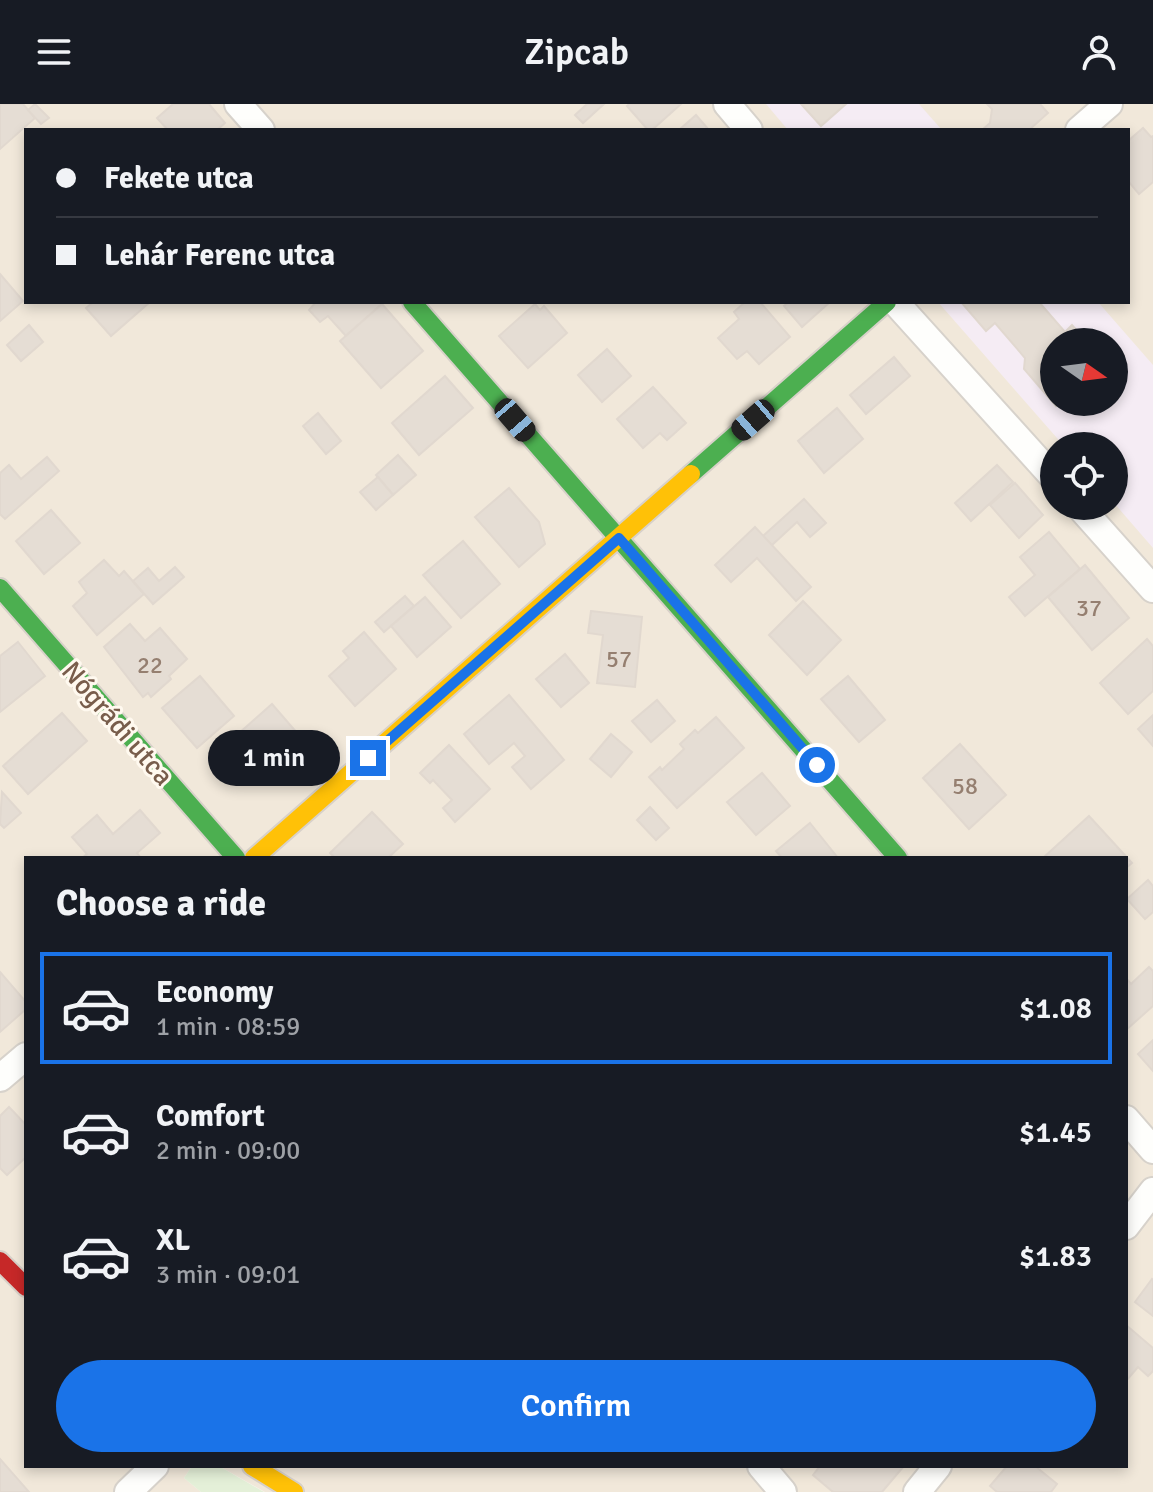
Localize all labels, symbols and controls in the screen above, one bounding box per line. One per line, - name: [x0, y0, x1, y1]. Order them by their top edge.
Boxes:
- icon: menu: [32, 30, 76, 74]
- text: Zipcab: [524, 30, 629, 75]
- icon: person: [1077, 30, 1121, 74]
- text: Fekete utca: [104, 160, 254, 197]
- text: Lehár Ferenc utca: [104, 237, 335, 274]
- north arrow: [1040, 328, 1128, 416]
- map controls: [1040, 328, 1128, 520]
- car: [490, 394, 540, 446]
- car: [727, 395, 779, 445]
- button: locate: [1040, 432, 1128, 520]
- house number: 37: [1076, 593, 1102, 623]
- house number: 57: [606, 644, 632, 674]
- house number: 22: [137, 650, 163, 680]
- street label: Nógrádi utca: [54, 655, 180, 793]
- callout: 1 min: [208, 730, 340, 786]
- route end: [350, 740, 386, 776]
- text: 1 min: [243, 742, 305, 774]
- route start: [799, 747, 835, 783]
- house number: 58: [952, 771, 978, 801]
- text: Choose a ride: [56, 881, 266, 926]
- icon: car: [60, 972, 132, 1044]
- text: Economy: [156, 974, 273, 1011]
- text: $1.08: [1019, 990, 1092, 1027]
- text: 1 min · 08:59: [156, 1011, 300, 1043]
- icon: car: [60, 1096, 132, 1168]
- text: Comfort: [156, 1098, 265, 1135]
- text: $1.45: [1019, 1114, 1092, 1151]
- text: 2 min · 09:00: [156, 1135, 300, 1167]
- icon: car: [60, 1220, 132, 1292]
- text: XL: [156, 1222, 190, 1259]
- text: $1.83: [1019, 1238, 1092, 1275]
- text: 3 min · 09:01: [156, 1259, 300, 1291]
- button: Confirm: [56, 1360, 1096, 1452]

